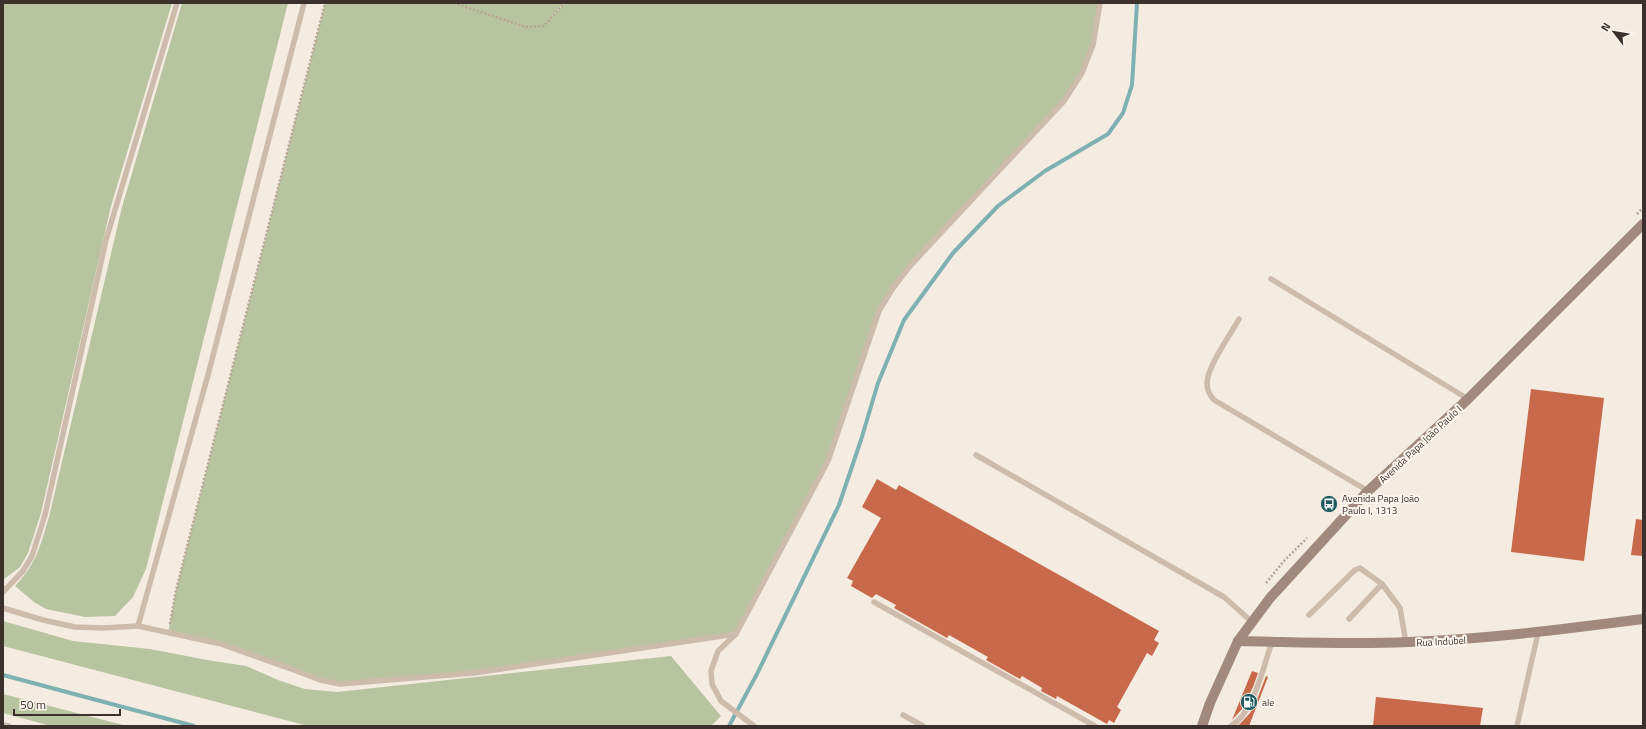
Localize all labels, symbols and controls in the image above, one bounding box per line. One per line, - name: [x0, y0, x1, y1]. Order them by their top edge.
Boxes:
- north arrow: [1594, 12, 1634, 52]
- text: N: [1597, 19, 1614, 34]
- street label: Avenida Papa João Paulo I: [1376, 402, 1465, 487]
- place label: Avenida Papa João Paulo I, 1313: [1342, 491, 1419, 518]
- bus stop icon: Avenida Papa João Paulo I, 1313: [1319, 494, 1339, 514]
- street label: Rua Indubel: [1416, 633, 1466, 650]
- scale bar: [14, 691, 120, 717]
- fuel station icon: ale: [1239, 692, 1259, 712]
- text: 50 m: [20, 695, 46, 714]
- place label: ale: [1262, 695, 1274, 710]

